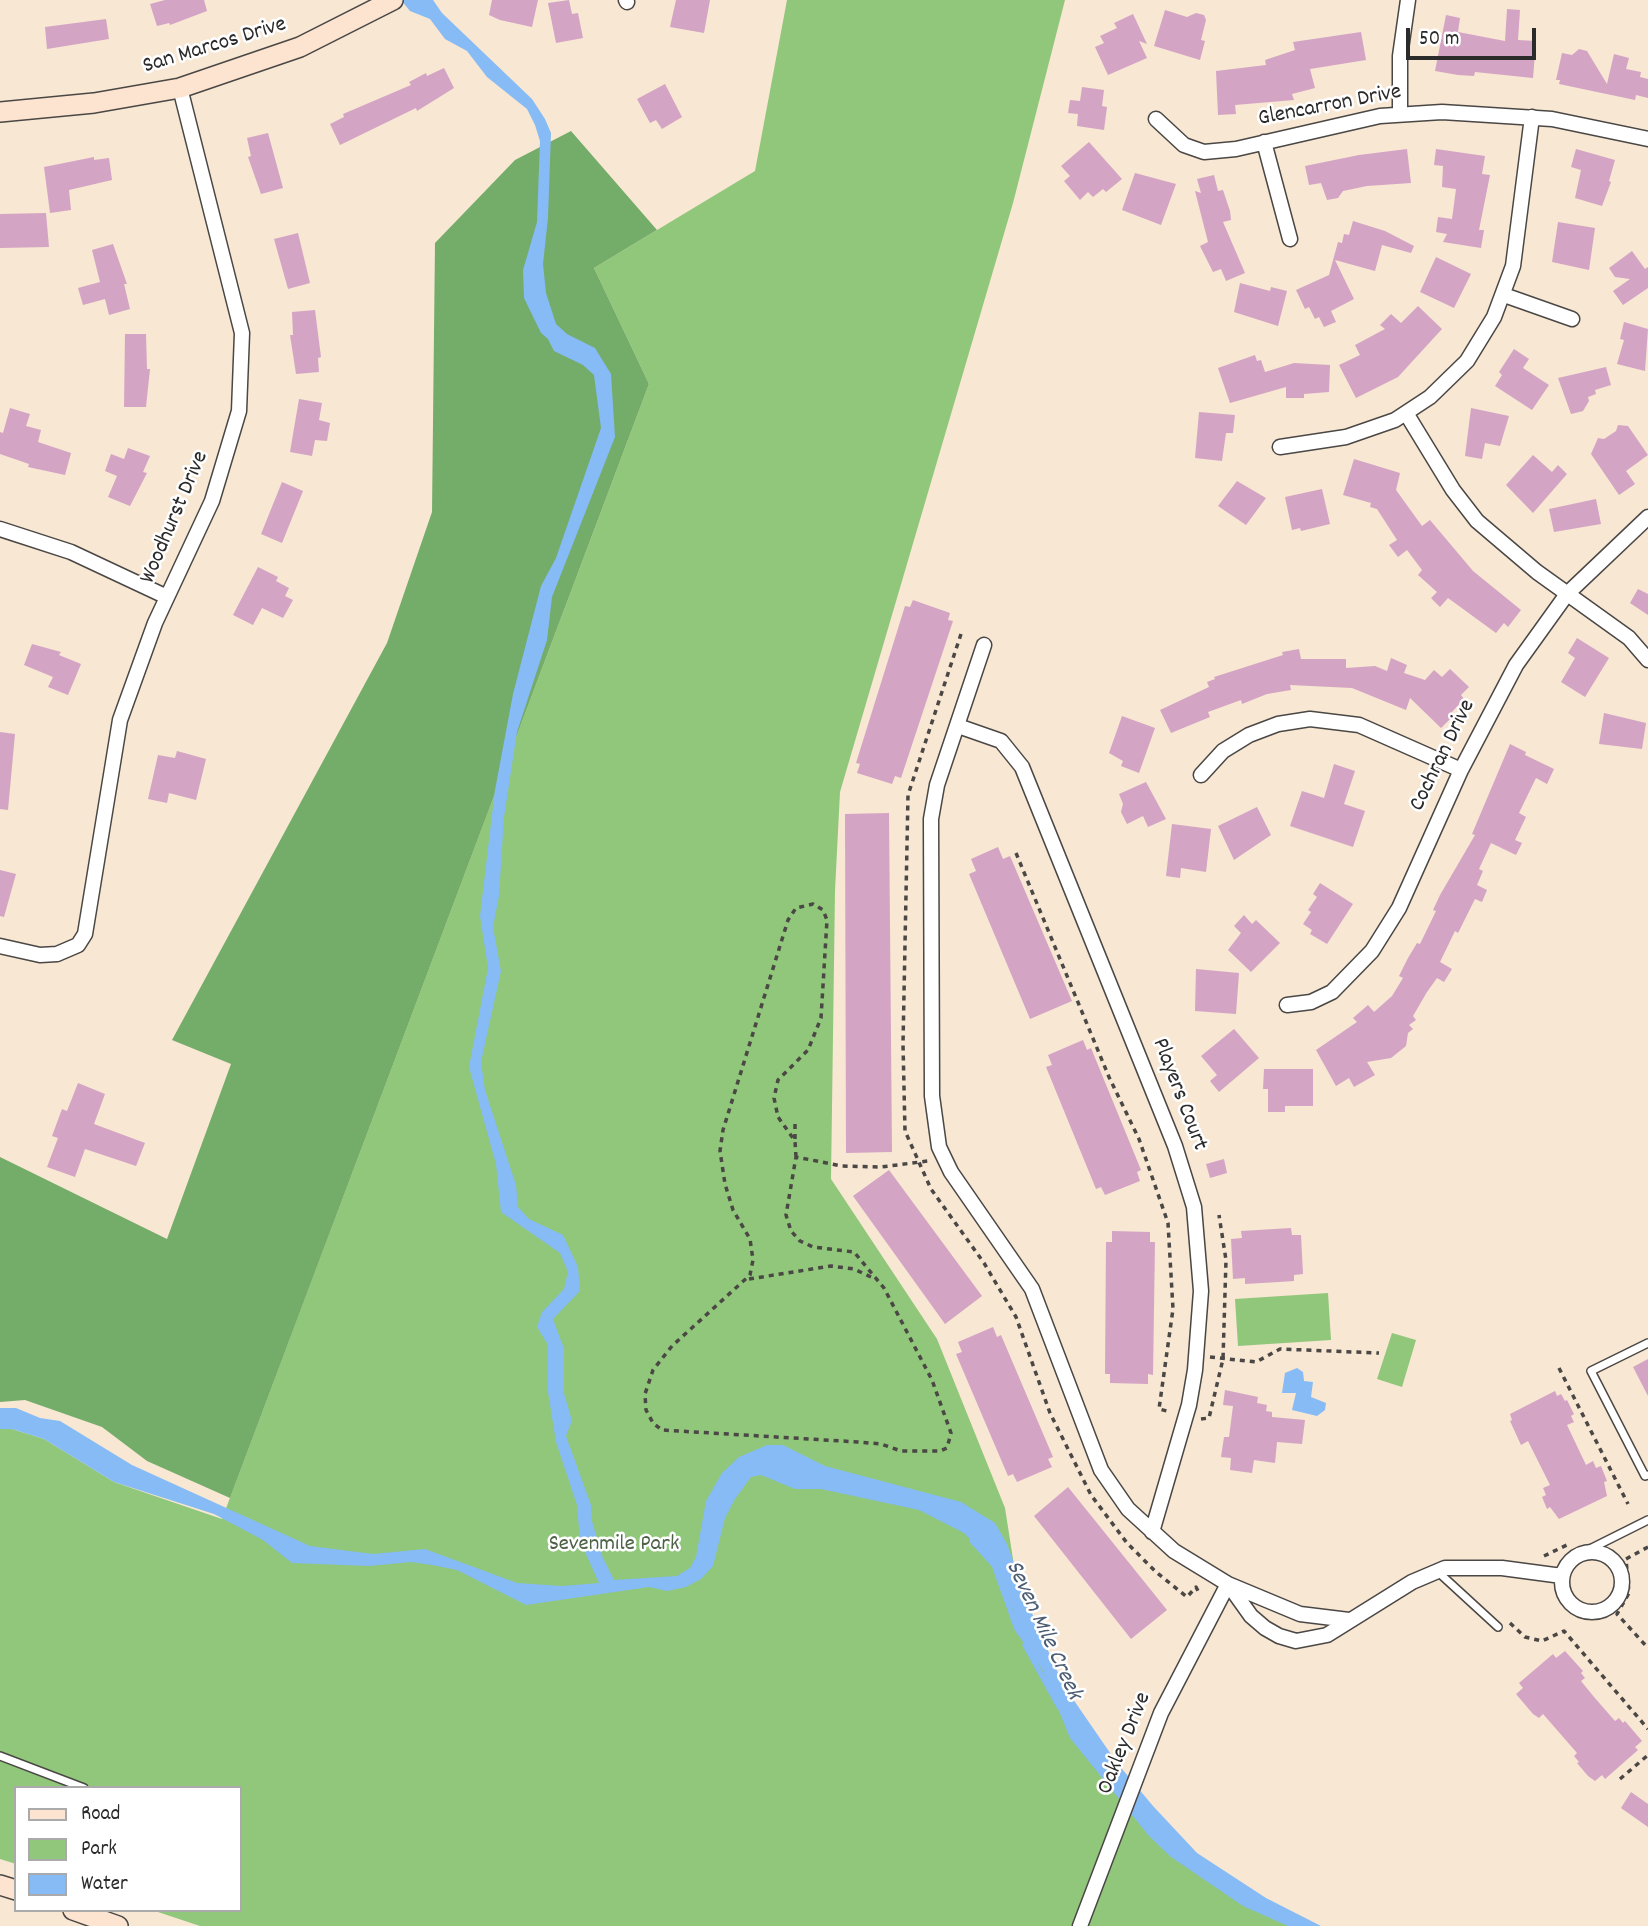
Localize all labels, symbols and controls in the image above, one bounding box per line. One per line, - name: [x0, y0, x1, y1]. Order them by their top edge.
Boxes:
- street label: San Marcos Drive: [140, 12, 290, 82]
- scale bar: [1410, 14, 1540, 58]
- text: 50 m: [1419, 25, 1459, 55]
- street label: Glencarron Drive: [1256, 80, 1404, 134]
- street label: Woodhurst Drive: [136, 448, 216, 588]
- street label: Cochran Drive: [1405, 696, 1483, 816]
- street label: Players Court: [1144, 1035, 1212, 1155]
- park label: Sevenmile Park: [549, 1532, 679, 1560]
- water label: Seven Mile Creek: [997, 1557, 1087, 1705]
- street label: Oakley Drive: [1093, 1689, 1159, 1799]
- legend: [14, 1786, 242, 1912]
- text: Road: [81, 1800, 120, 1830]
- text: Park: [81, 1835, 117, 1865]
- text: Water: [81, 1870, 128, 1900]

